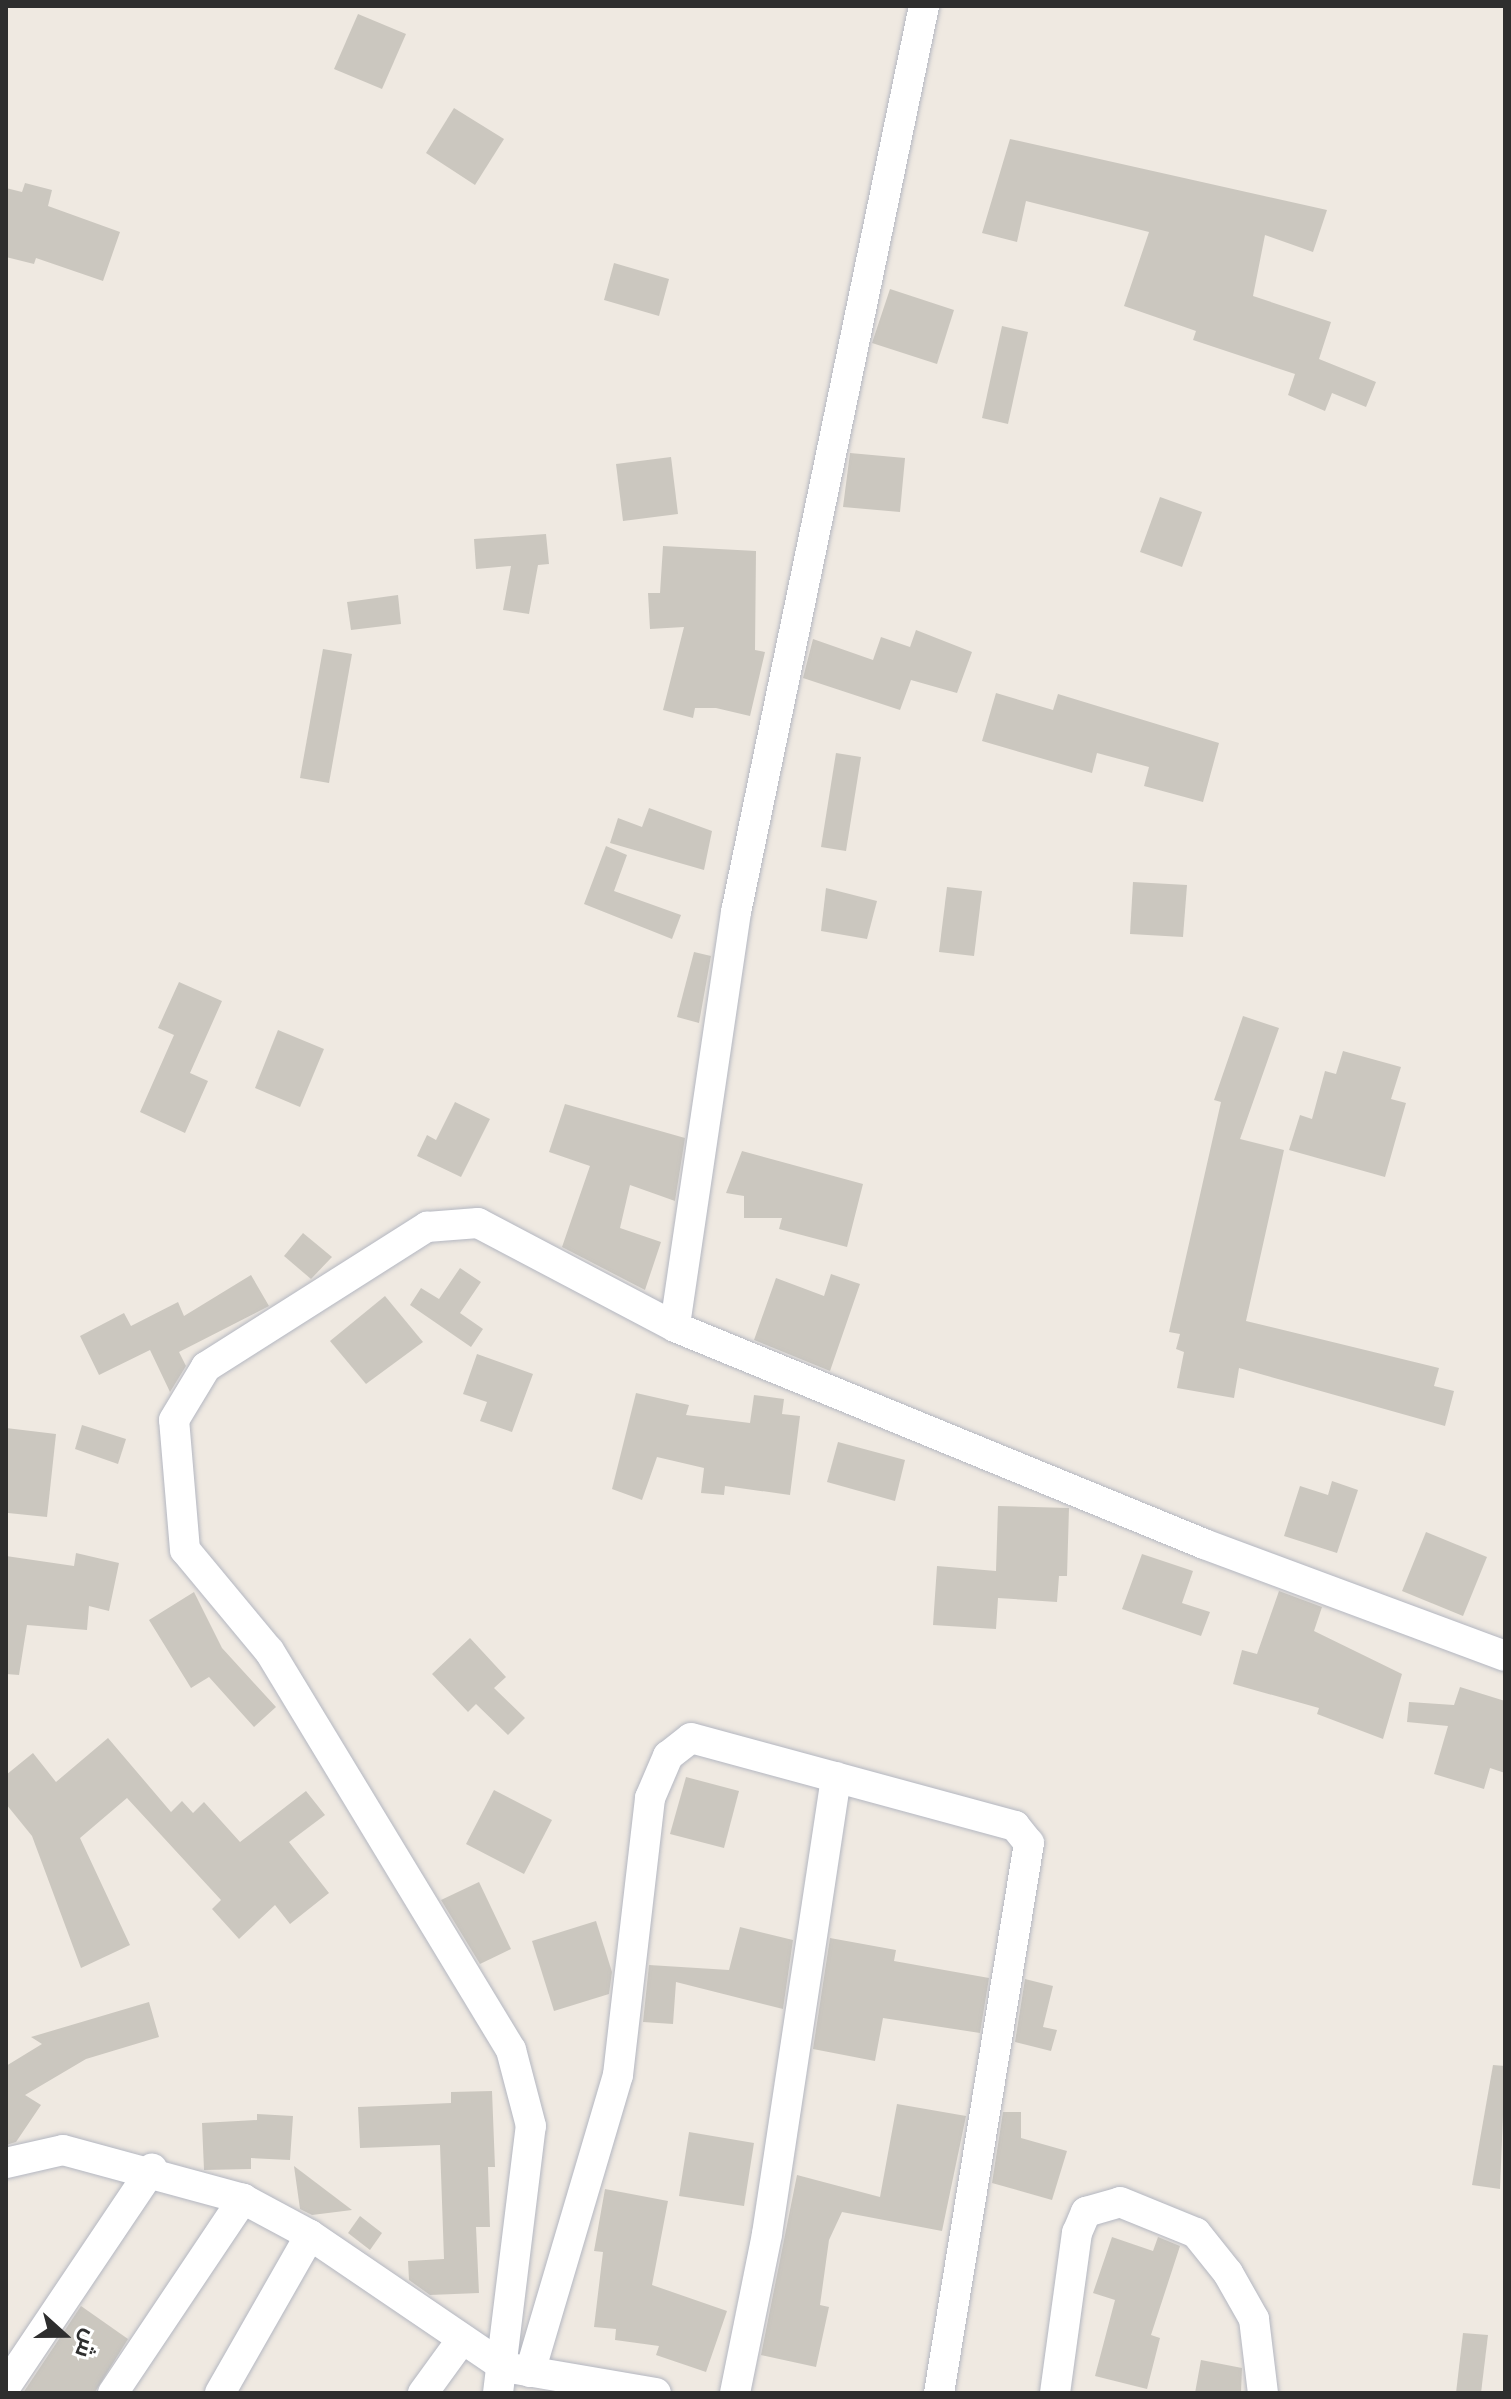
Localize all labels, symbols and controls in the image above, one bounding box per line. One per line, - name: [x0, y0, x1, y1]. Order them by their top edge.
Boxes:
- north arrow: [24, 2295, 104, 2375]
- text: ش: [69, 2326, 104, 2361]

